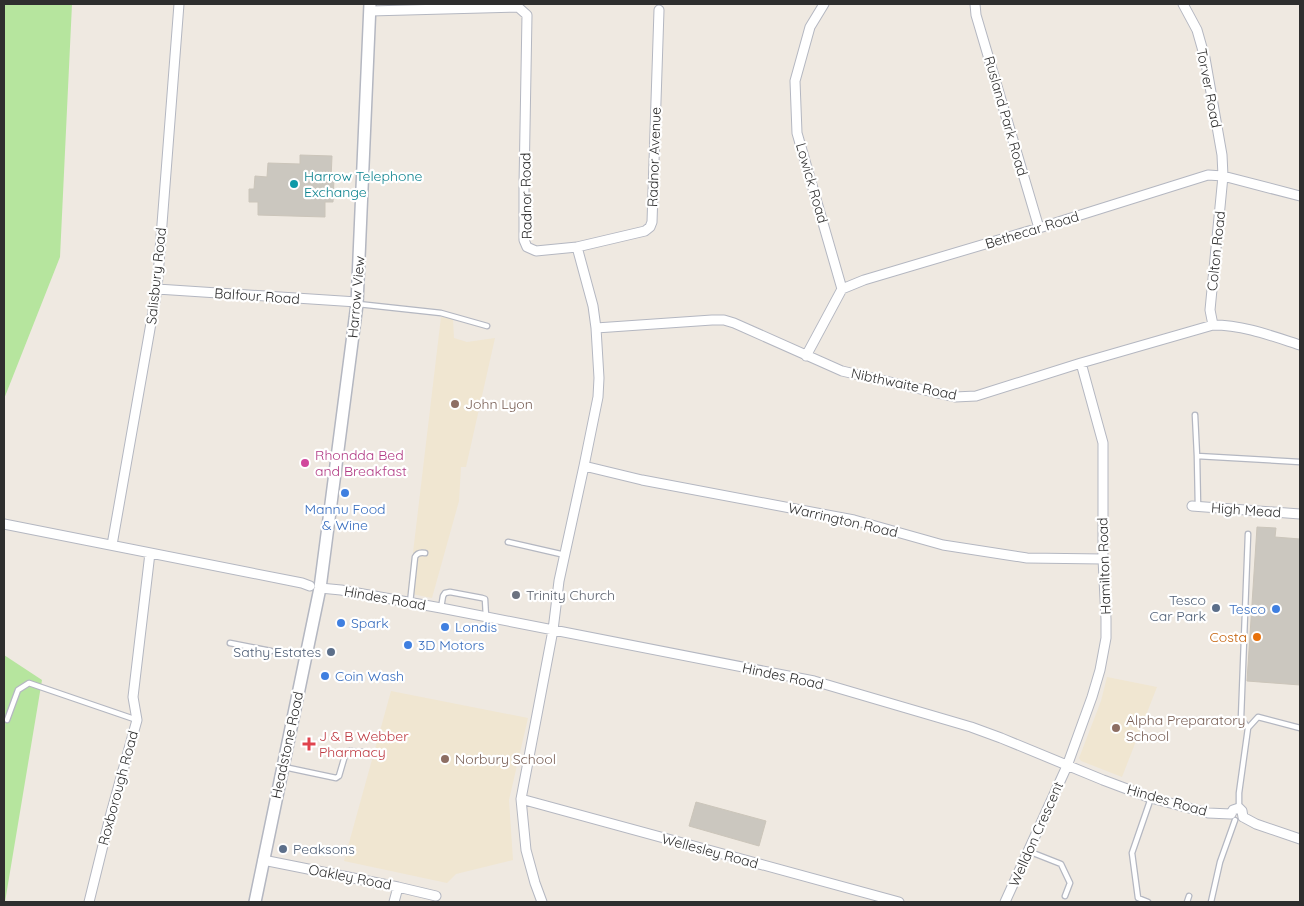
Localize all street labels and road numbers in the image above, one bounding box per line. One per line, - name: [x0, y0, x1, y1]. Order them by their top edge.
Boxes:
- street label: Torver Road: [1192, 47, 1226, 129]
- street label: Rusland Park Road: [980, 54, 1032, 178]
- street label: Radnor Avenue: [643, 107, 665, 207]
- street label: Lowick Road: [792, 141, 832, 225]
- street label: Radnor Road: [516, 152, 536, 240]
- street label: Bethecar Road: [983, 207, 1081, 253]
- street label: Colton Road: [1203, 210, 1229, 292]
- street label: Salisbury Road: [142, 227, 170, 325]
- street label: Harrow View: [343, 255, 369, 339]
- street label: Balfour Road: [214, 284, 300, 308]
- street label: Nibthwaite Road: [850, 364, 958, 404]
- street label: Warrington Road: [786, 499, 900, 541]
- street label: High Mead: [1210, 499, 1282, 521]
- street label: Hamilton Road: [1093, 517, 1115, 615]
- street label: Hindes Road: [343, 582, 427, 614]
- street label: Hindes Road: [741, 659, 825, 693]
- street label: Headstone Road: [267, 690, 307, 800]
- street label: Roxborough Road: [94, 729, 142, 847]
- street label: Welldon Crescent: [1005, 778, 1067, 889]
- street label: Hindes Road: [1125, 780, 1209, 820]
- street label: Wellesley Road: [660, 829, 760, 873]
- street label: Oakley Road: [307, 860, 393, 894]

